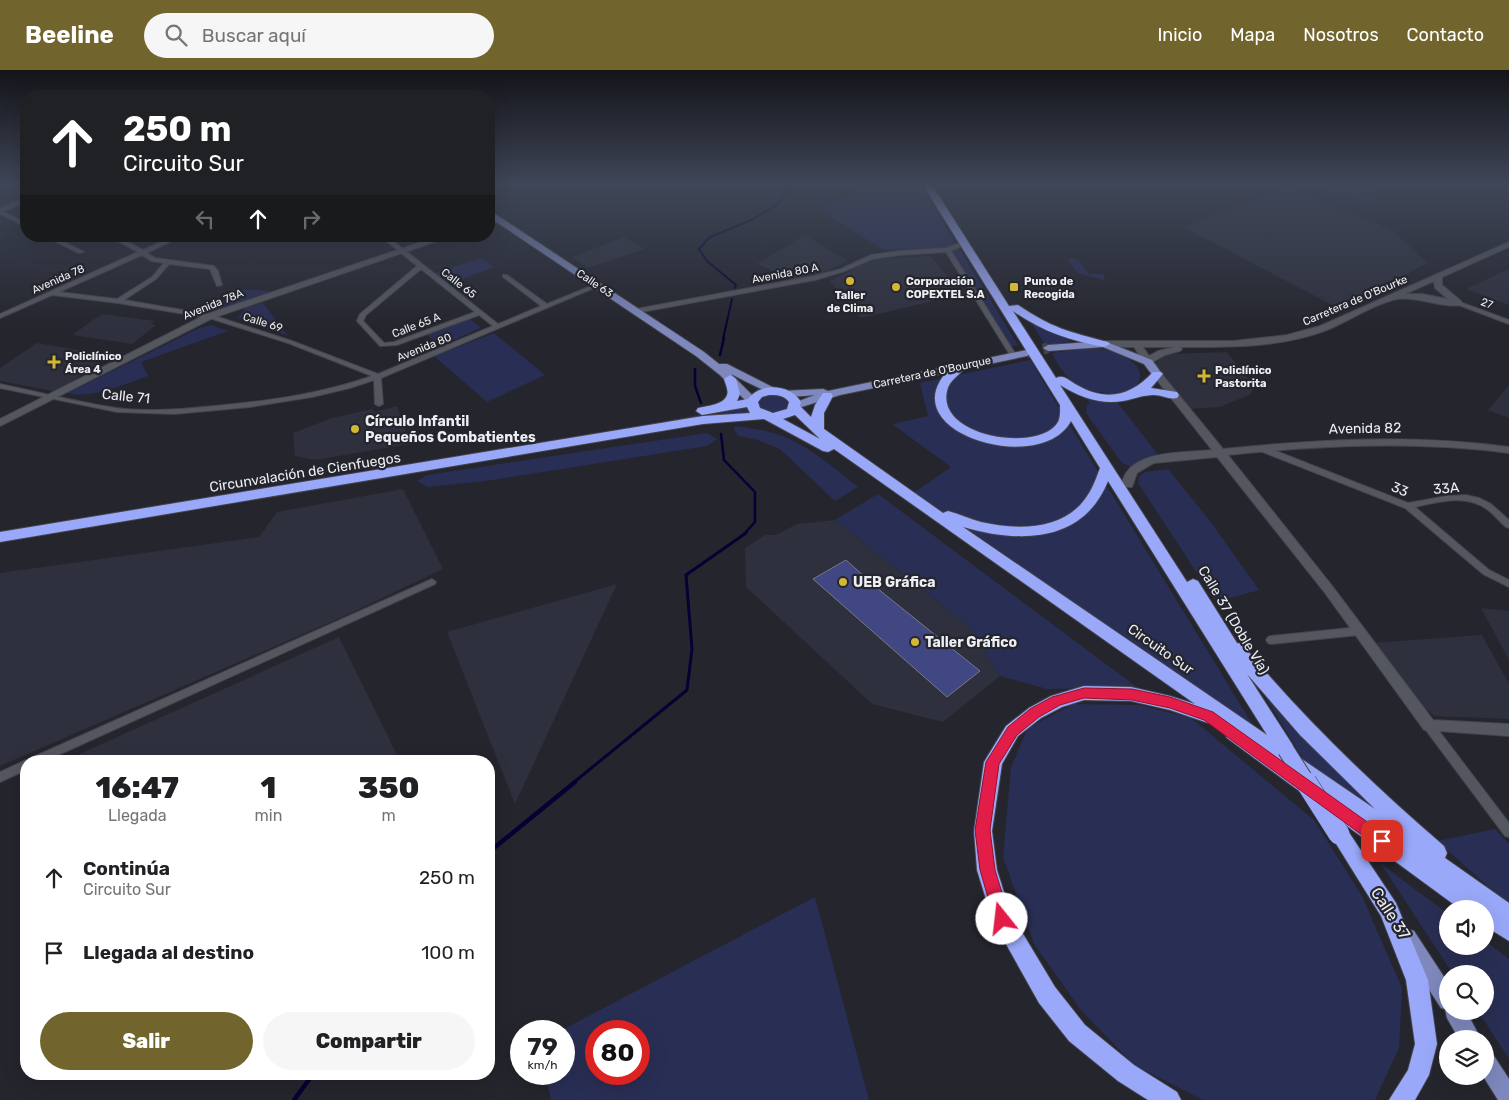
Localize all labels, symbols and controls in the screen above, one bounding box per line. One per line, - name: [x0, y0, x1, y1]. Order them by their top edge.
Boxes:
- search box: [144, 13, 494, 58]
- text: Beeline: [25, 21, 114, 49]
- icon: search: [162, 21, 190, 49]
- text: Buscar aquí: [202, 24, 306, 47]
- text: Inicio: [1157, 24, 1202, 46]
- text: Mapa: [1230, 24, 1275, 46]
- text: Nosotros: [1303, 24, 1379, 46]
- text: Contacto: [1407, 24, 1484, 46]
- text: 250 m: [123, 108, 232, 150]
- icon: ahead: [40, 110, 105, 175]
- text: Circuito Sur: [123, 150, 244, 177]
- icon: left: [191, 205, 219, 233]
- icon: ahead: [244, 205, 272, 233]
- icon: right: [297, 205, 325, 233]
- street label: Avenida 80 A: [751, 261, 820, 286]
- street label: Avenida 78: [30, 262, 87, 297]
- street label: Calle 65: [439, 266, 479, 301]
- street label: Calle 63: [574, 267, 616, 300]
- street label: Carretera de O'Bourke: [1301, 273, 1409, 328]
- marker: Taller de Clima: [844, 275, 856, 287]
- place label: Corporación COPEXTEL S.A: [906, 275, 985, 301]
- place label: Punto de Recogida: [1024, 275, 1075, 301]
- marker: Corporación COPEXTEL S.A: [890, 281, 902, 293]
- marker: Punto de Recogida: [1008, 281, 1020, 293]
- street label: Avenida 78A: [181, 286, 246, 322]
- place label: Taller de Clima: [827, 289, 873, 315]
- street label: 27: [1479, 295, 1495, 312]
- street label: Calle 69: [241, 310, 284, 335]
- street label: Calle 65 A: [390, 310, 443, 341]
- street label: Avenida 80: [395, 331, 453, 364]
- place label: Policlínico Área 4: [65, 350, 122, 376]
- street label: Carretera de O'Bourque: [872, 354, 992, 391]
- marker: Policlínico Área 4: [47, 355, 61, 369]
- place label: Policlínico Pastorita: [1215, 364, 1272, 390]
- marker: Policlínico Pastorita: [1197, 369, 1211, 383]
- street label: Calle 71: [101, 386, 151, 407]
- place label: Círculo Infantil Pequeños Combatientes: [365, 413, 536, 446]
- street label: Avenida 82: [1328, 419, 1402, 438]
- marker: Círculo Infantil Pequeños Combatientes: [349, 423, 361, 435]
- street label: Circunvalación de Cienfuegos: [208, 449, 402, 496]
- street label: 33: [1389, 478, 1411, 501]
- street label: 33A: [1432, 479, 1460, 498]
- street label: Calle 37 (Doble Vía): [1194, 563, 1273, 678]
- place label: UEB Gráfica: [853, 574, 935, 591]
- marker: UEB Gráfica: [837, 576, 849, 588]
- street label: Circuito Sur: [1124, 620, 1198, 679]
- place label: Taller Gráfico: [925, 634, 1017, 651]
- marker: Taller Gráfico: [909, 636, 921, 648]
- text: 16:47: [96, 770, 179, 806]
- text: 1: [261, 770, 276, 806]
- text: 350: [358, 770, 419, 806]
- text: Llegada: [108, 806, 167, 825]
- text: min: [255, 806, 282, 825]
- text: m: [382, 806, 396, 825]
- pin: [1361, 820, 1403, 862]
- icon: arrive: [1368, 827, 1396, 855]
- text: Continúa: [83, 857, 170, 880]
- icon: ahead: [40, 864, 68, 892]
- text: 250 m: [419, 866, 475, 889]
- text: Circuito Sur: [83, 880, 171, 899]
- street label: Calle 37: [1367, 884, 1414, 943]
- position arrow: [975, 892, 1027, 944]
- map controls: [1439, 900, 1494, 1085]
- button: sound: [1439, 900, 1494, 955]
- icon: arrive: [40, 939, 68, 967]
- text: Llegada al destino: [83, 941, 254, 964]
- text: 100 m: [421, 941, 475, 964]
- button: search: [1439, 965, 1494, 1020]
- button: Salir: [40, 1012, 253, 1070]
- button: Compartir: [263, 1012, 475, 1070]
- speed limit sign: 80: [585, 1020, 650, 1085]
- button: layers: [1439, 1030, 1494, 1085]
- text: 79: [527, 1032, 558, 1061]
- text: km/h: [528, 1058, 557, 1072]

